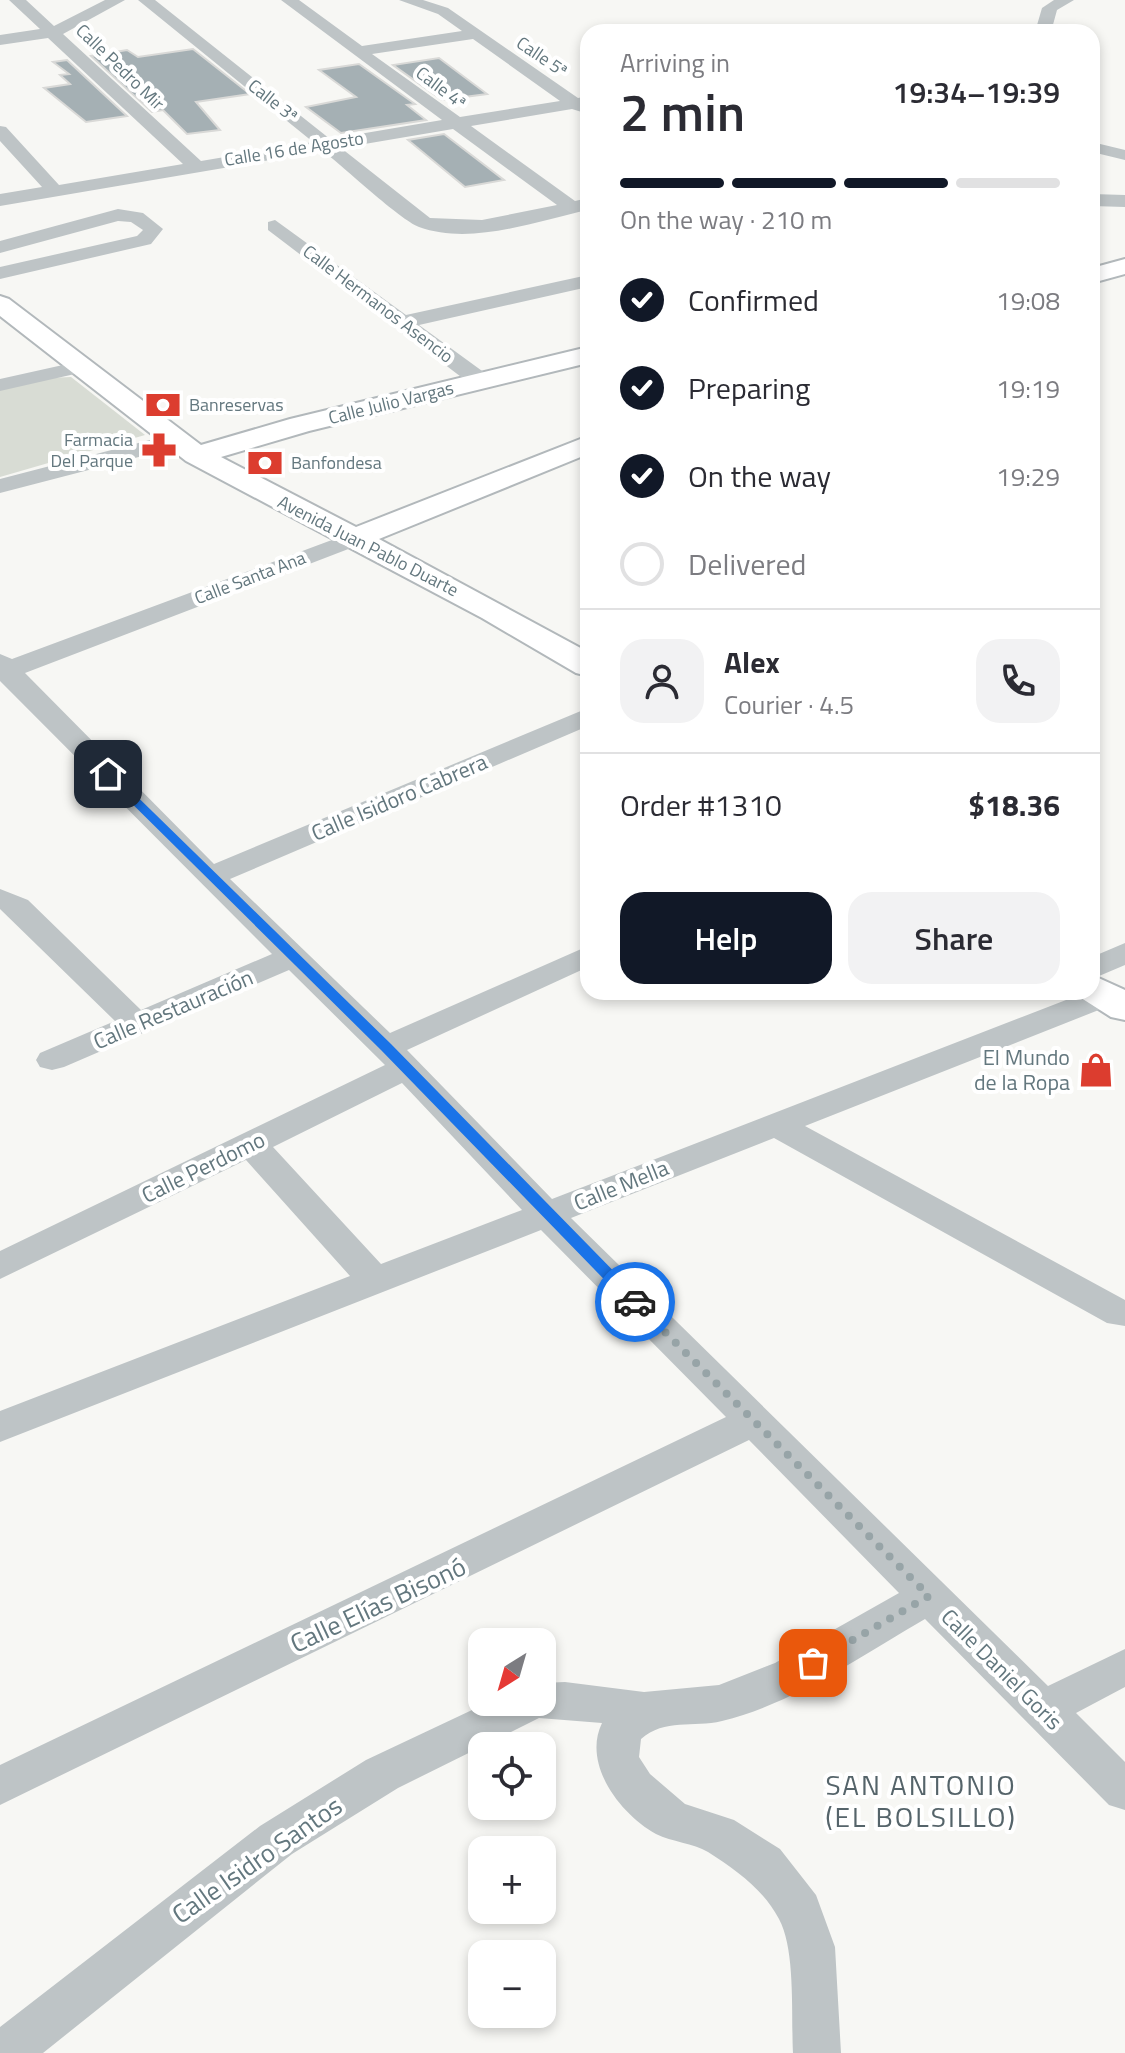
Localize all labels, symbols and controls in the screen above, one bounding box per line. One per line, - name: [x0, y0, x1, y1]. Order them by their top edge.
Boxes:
- street label: Calle Pedro Mir: [70, 17, 171, 116]
- street label: Calle 5ª: [511, 29, 574, 84]
- text: Arriving in: [620, 43, 730, 82]
- street label: Calle 4ª: [410, 60, 472, 116]
- text: 19:34–19:39: [893, 69, 1060, 115]
- street label: Calle 3ª: [242, 72, 304, 129]
- text: 2 min: [620, 72, 745, 151]
- street label: Calle 16 de Agosto: [222, 124, 365, 173]
- text: On the way · 210 m: [620, 200, 832, 239]
- street label: Calle Hermanos Asencio: [297, 238, 459, 369]
- text: Confirmed: [688, 277, 819, 323]
- icon: check: [620, 278, 664, 322]
- text: 19:08: [996, 281, 1060, 320]
- text: Preparing: [688, 365, 810, 411]
- icon: check: [620, 366, 664, 410]
- text: 19:19: [996, 369, 1060, 408]
- street label: Calle Julio Vargas: [325, 374, 456, 431]
- bank icon: Banreservas: [144, 386, 182, 424]
- place label: Banreservas: [189, 391, 284, 418]
- place label: Farmacia Del Parque: [50, 426, 133, 474]
- pharmacy icon: Farmacia Del Parque: [140, 431, 178, 469]
- bank icon: Banfondesa: [246, 444, 284, 482]
- place label: Banfondesa: [291, 449, 382, 476]
- text: On the way: [688, 453, 831, 499]
- icon: check: [620, 454, 664, 498]
- text: 19:29: [996, 457, 1060, 496]
- street label: Avenida Juan Pablo Duarte: [273, 488, 463, 603]
- text: Delivered: [688, 541, 806, 587]
- street label: Calle Santa Ana: [190, 544, 309, 611]
- button: person: [620, 639, 704, 723]
- text: Alex: [724, 639, 780, 685]
- button: phone: [976, 639, 1060, 723]
- text: Courier · 4.5: [724, 685, 854, 724]
- pin: [74, 740, 142, 808]
- street label: Calle Isidoro Cabrera: [306, 745, 492, 849]
- icon: home: [86, 752, 130, 796]
- text: Order #1310: [620, 782, 782, 828]
- text: $18.36: [968, 782, 1060, 828]
- button: Help: [620, 892, 832, 984]
- button: Share: [848, 892, 1060, 984]
- street label: Calle Restauración: [88, 960, 258, 1058]
- place label: El Mundo de la Ropa: [974, 1040, 1070, 1099]
- shop icon: El Mundo de la Ropa: [1077, 1051, 1115, 1089]
- street label: Calle Perdomo: [135, 1122, 271, 1212]
- street label: Calle Mella: [568, 1151, 674, 1219]
- courier: [595, 1262, 675, 1342]
- icon: car: [613, 1280, 657, 1324]
- street label: Calle Elías Bisonó: [283, 1547, 472, 1662]
- street label: Calle Daniel Goris: [933, 1600, 1071, 1738]
- north arrow: [468, 1628, 556, 1716]
- map controls: [468, 1628, 556, 2028]
- pin: [779, 1629, 847, 1697]
- icon: bag: [791, 1641, 835, 1685]
- button: locate: [468, 1732, 556, 1820]
- district label: SAN ANTONIO (EL BOLSILLO): [825, 1763, 1017, 1838]
- street label: Calle Isidro Santos: [164, 1786, 350, 1933]
- button: +: [468, 1836, 556, 1924]
- button: −: [468, 1940, 556, 2028]

